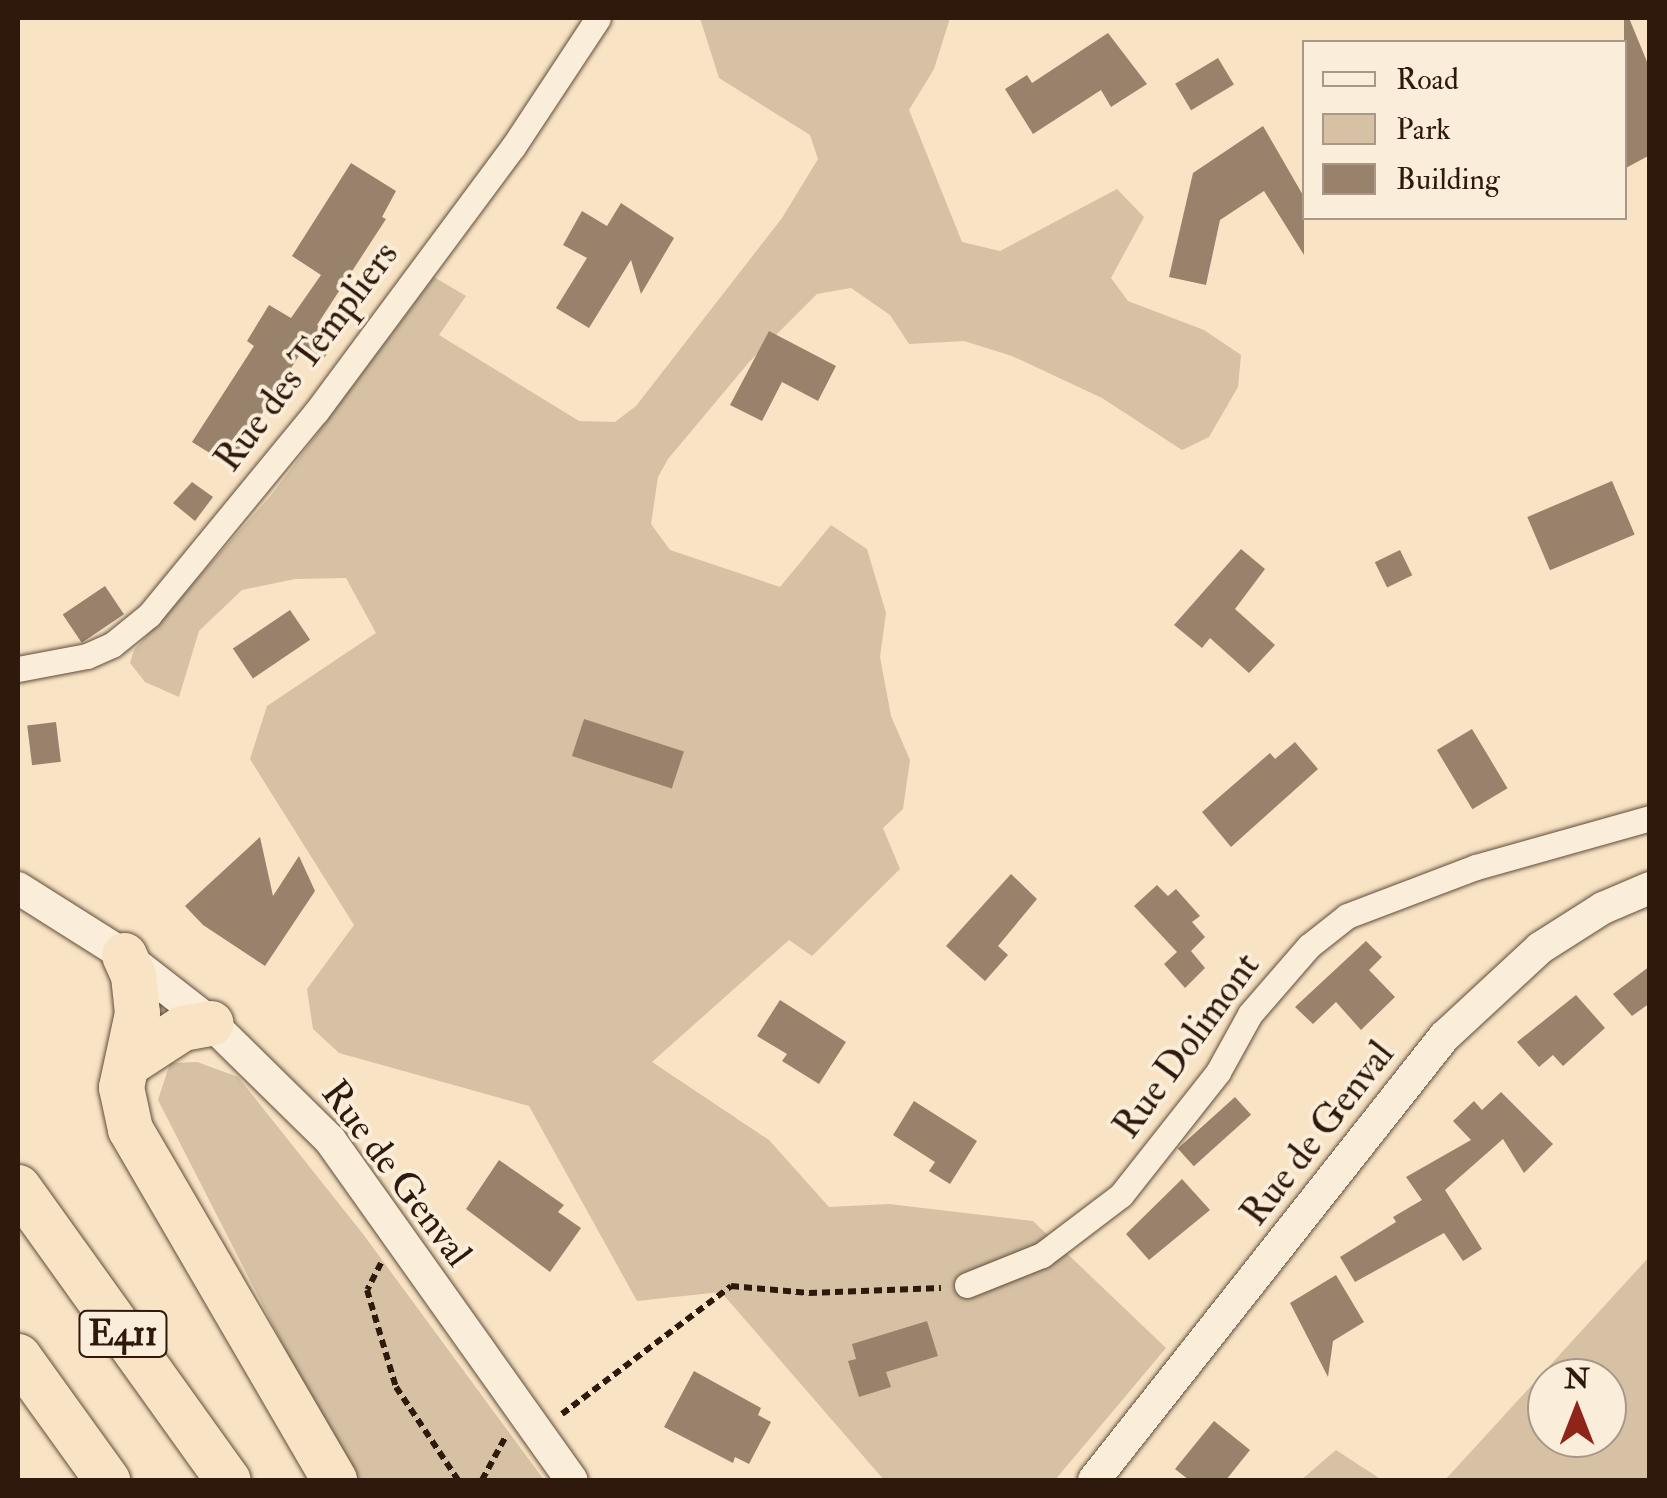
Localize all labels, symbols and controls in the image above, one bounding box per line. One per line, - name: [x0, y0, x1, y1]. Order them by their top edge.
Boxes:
- legend: [1302, 40, 1627, 220]
- text: Road: [1396, 61, 1459, 98]
- text: Park: [1396, 111, 1451, 148]
- text: Building: [1396, 161, 1500, 198]
- street label: Rue des Templiers: [206, 233, 408, 481]
- street label: Rue Dolimont: [1104, 944, 1270, 1148]
- street label: Rue de Genval: [1232, 1033, 1404, 1235]
- street label: Rue de Genval: [311, 1072, 481, 1276]
- road number: E411: [78, 1304, 168, 1364]
- north arrow: [1527, 1358, 1627, 1458]
- text: N: [1564, 1362, 1590, 1397]

